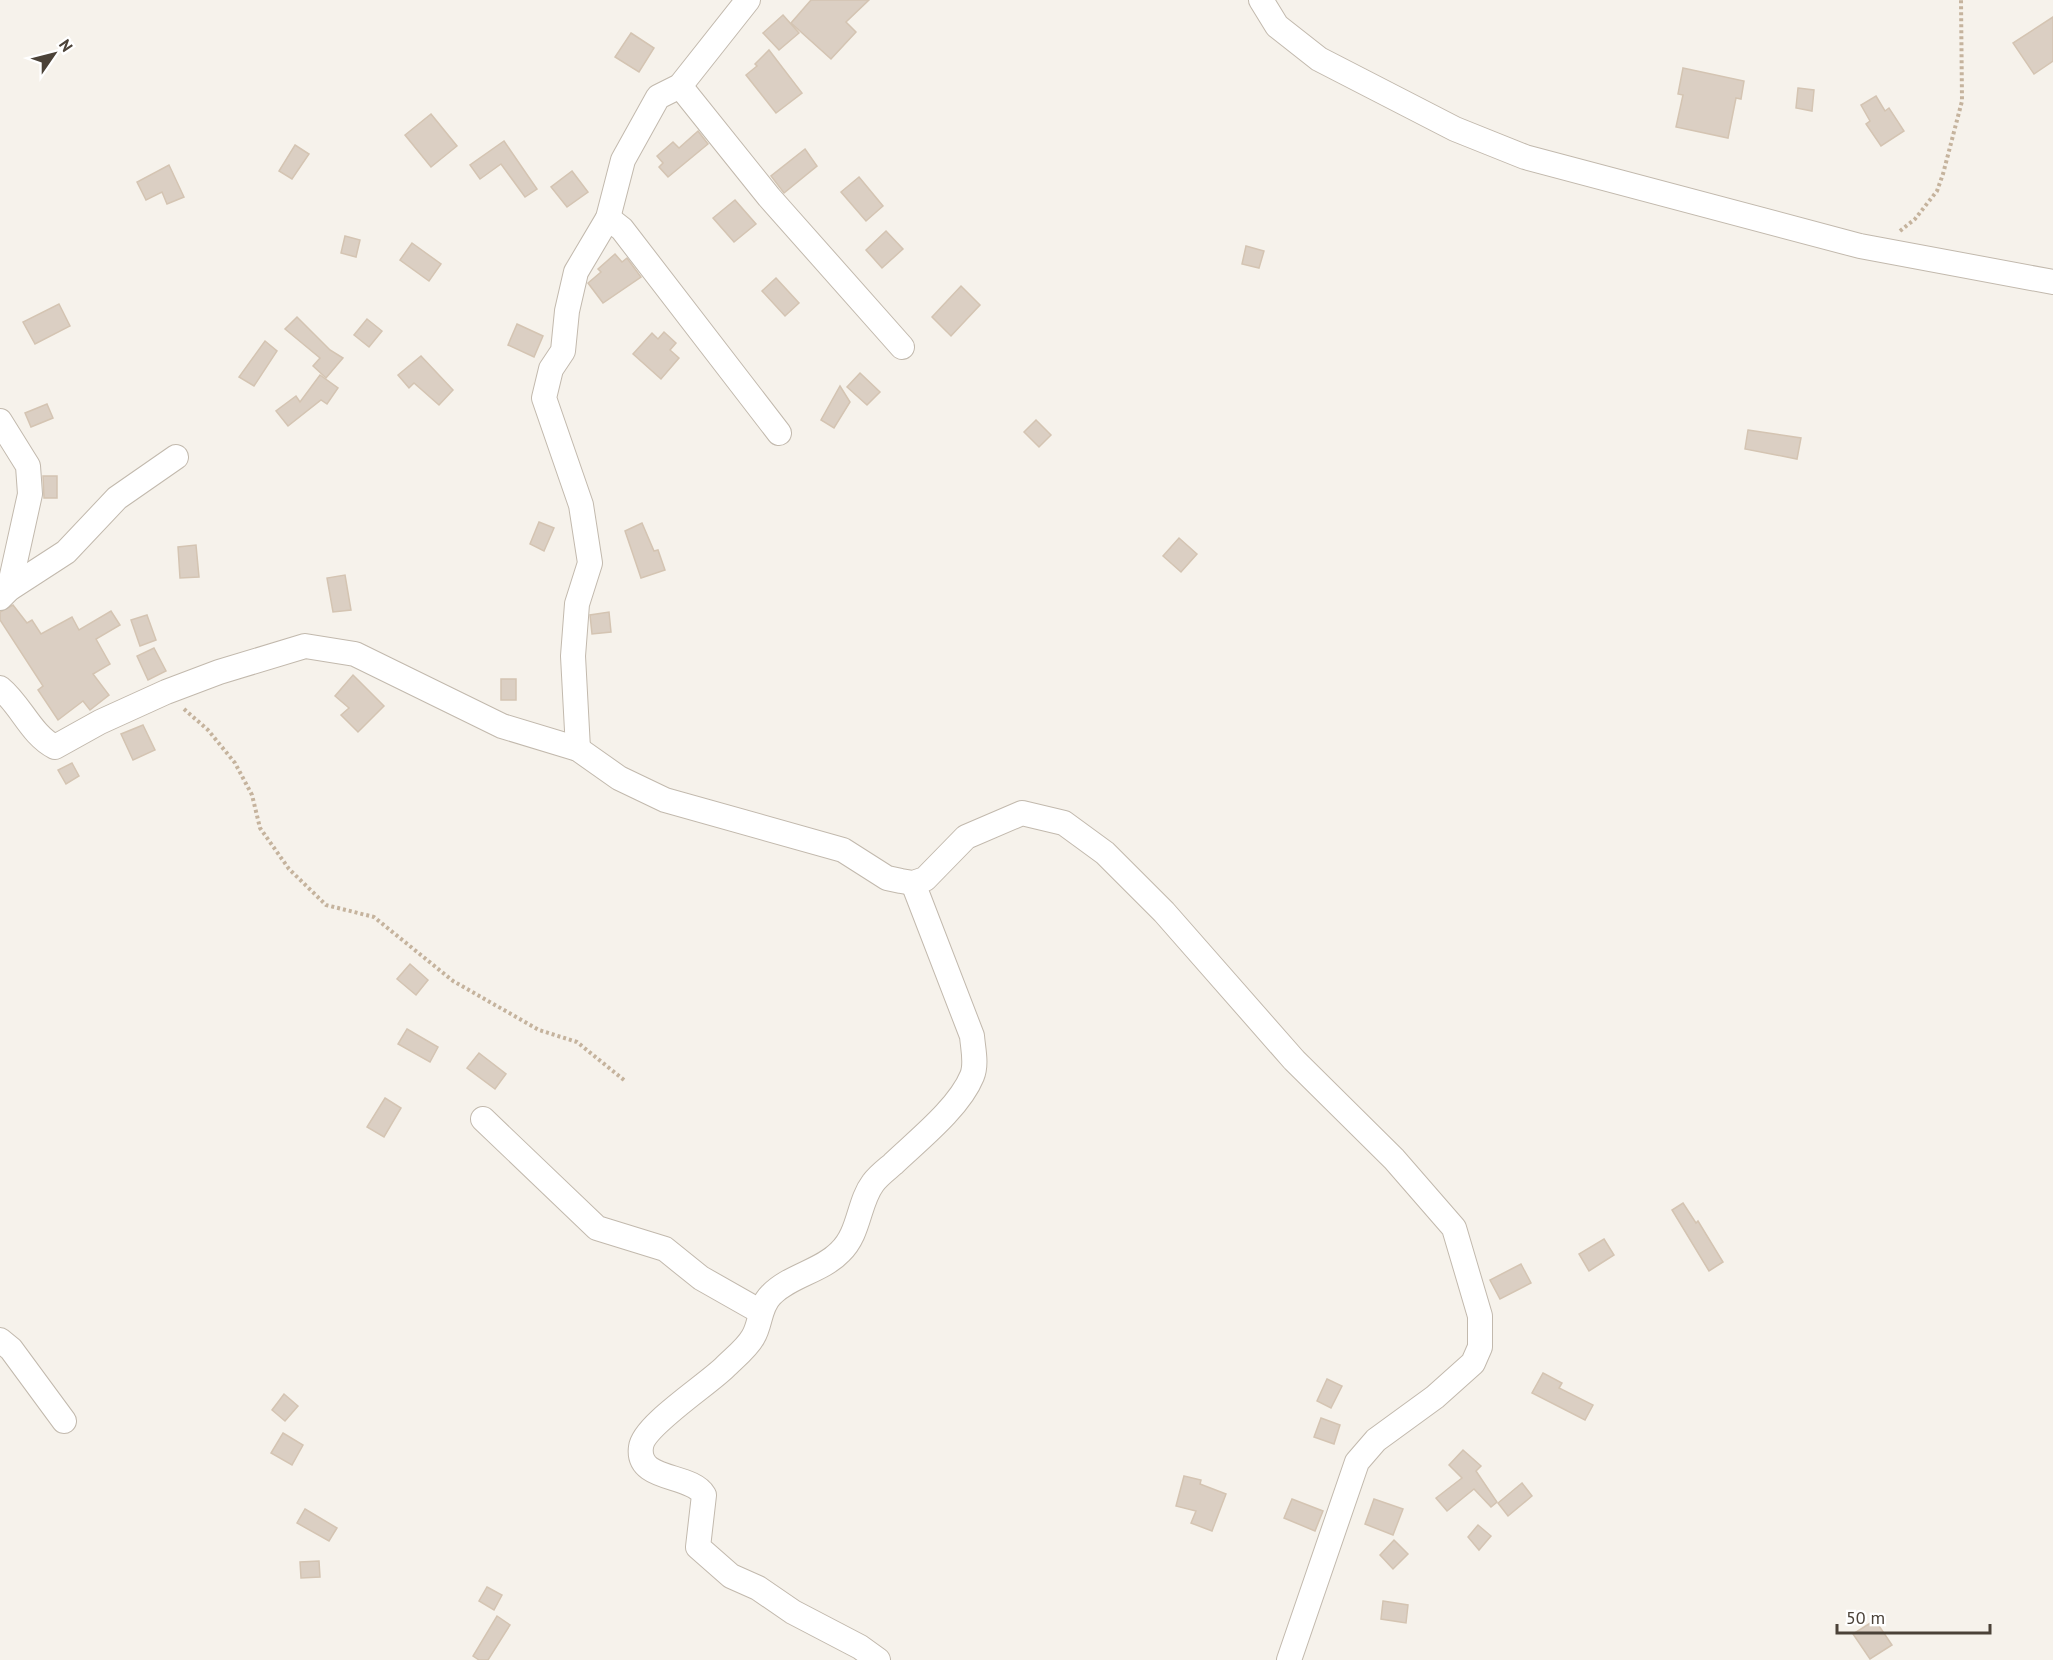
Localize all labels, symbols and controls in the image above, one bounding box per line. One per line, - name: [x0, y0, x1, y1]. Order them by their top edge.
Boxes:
- north arrow: [24, 24, 84, 84]
- text: N: [55, 35, 77, 55]
- scale bar: [1837, 1597, 1990, 1635]
- text: 50 m: [1846, 1606, 1885, 1629]

